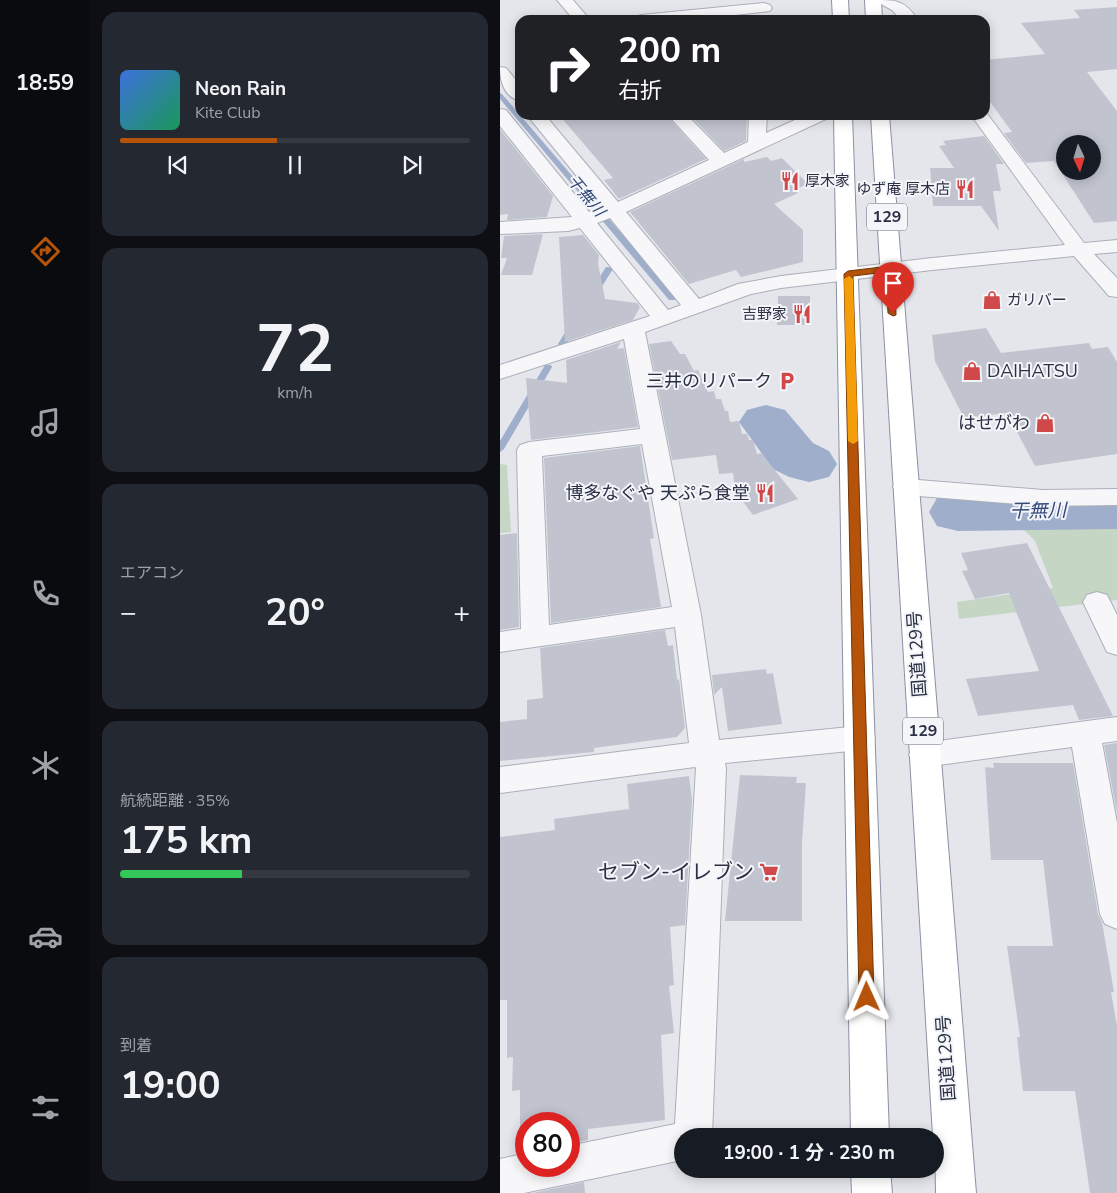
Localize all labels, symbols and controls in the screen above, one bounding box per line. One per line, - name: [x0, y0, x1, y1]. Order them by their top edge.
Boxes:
- text: 200 m: [618, 27, 721, 74]
- icon: right: [535, 35, 600, 100]
- text: 18:59: [16, 68, 74, 98]
- text: Neon Rain: [195, 76, 286, 102]
- text: 右折: [618, 76, 662, 106]
- text: Kite Club: [195, 102, 261, 124]
- north arrow: [1056, 135, 1101, 180]
- map controls: [1056, 135, 1101, 180]
- icon: previous: [164, 151, 192, 179]
- icon: pause: [281, 151, 309, 179]
- icon: next: [398, 151, 426, 179]
- restaurant icon: 厚木家: [779, 170, 801, 192]
- water label: 干無川: [562, 171, 611, 223]
- place label: 厚木家: [805, 171, 850, 191]
- restaurant icon: ゆず庵 厚木店: [954, 178, 976, 200]
- place label: ゆず庵 厚木店: [856, 179, 950, 199]
- road number: 129: [867, 203, 907, 230]
- icon: directions: [28, 234, 63, 269]
- pin: [872, 262, 914, 313]
- icon: arrive: [879, 269, 907, 297]
- shop icon: ガリバー: [981, 289, 1003, 311]
- place label: ガリバー: [1007, 290, 1067, 310]
- restaurant icon: 吉野家: [791, 303, 813, 325]
- place label: 吉野家: [742, 304, 787, 324]
- text: 72: [256, 305, 334, 394]
- place label: DAIHATSU: [987, 359, 1078, 383]
- shop icon: DAIHATSU: [961, 360, 983, 382]
- place label: 三井のリパーク: [646, 369, 772, 393]
- parking icon: 三井のリパーク: [776, 370, 798, 392]
- text: km/h: [277, 382, 313, 404]
- icon: music: [28, 405, 63, 440]
- place label: はせがわ: [958, 411, 1030, 435]
- shop icon: はせがわ: [1034, 412, 1056, 434]
- place label: 博多なぐや 天ぷら食堂: [565, 481, 750, 505]
- restaurant icon: 博多なぐや 天ぷら食堂: [754, 482, 776, 504]
- water label: 干無川: [1009, 497, 1069, 524]
- text: エアコン: [120, 562, 184, 584]
- icon: phone: [28, 576, 63, 611]
- text: 20°: [265, 587, 325, 638]
- text: −: [120, 594, 137, 632]
- text: +: [453, 594, 470, 632]
- street label: 国道129号: [902, 610, 932, 698]
- road number: 129: [903, 718, 943, 744]
- icon: climate: [28, 748, 63, 783]
- text: 航続距離 · 35%: [120, 790, 230, 812]
- text: 175 km: [120, 815, 252, 866]
- place label: セブン-イレブン: [598, 858, 754, 886]
- supermarket icon: セブン-イレブン: [758, 861, 780, 883]
- icon: car: [28, 919, 63, 954]
- position arrow: [840, 970, 892, 1022]
- street label: 国道129号: [931, 1014, 961, 1102]
- text: 到着: [120, 1035, 152, 1057]
- text: 19:00: [120, 1060, 221, 1111]
- icon: filters: [28, 1090, 63, 1125]
- speed limit sign: 80: [515, 1112, 580, 1177]
- text: 19:00 · 1 分 · 230 m: [723, 1140, 895, 1166]

